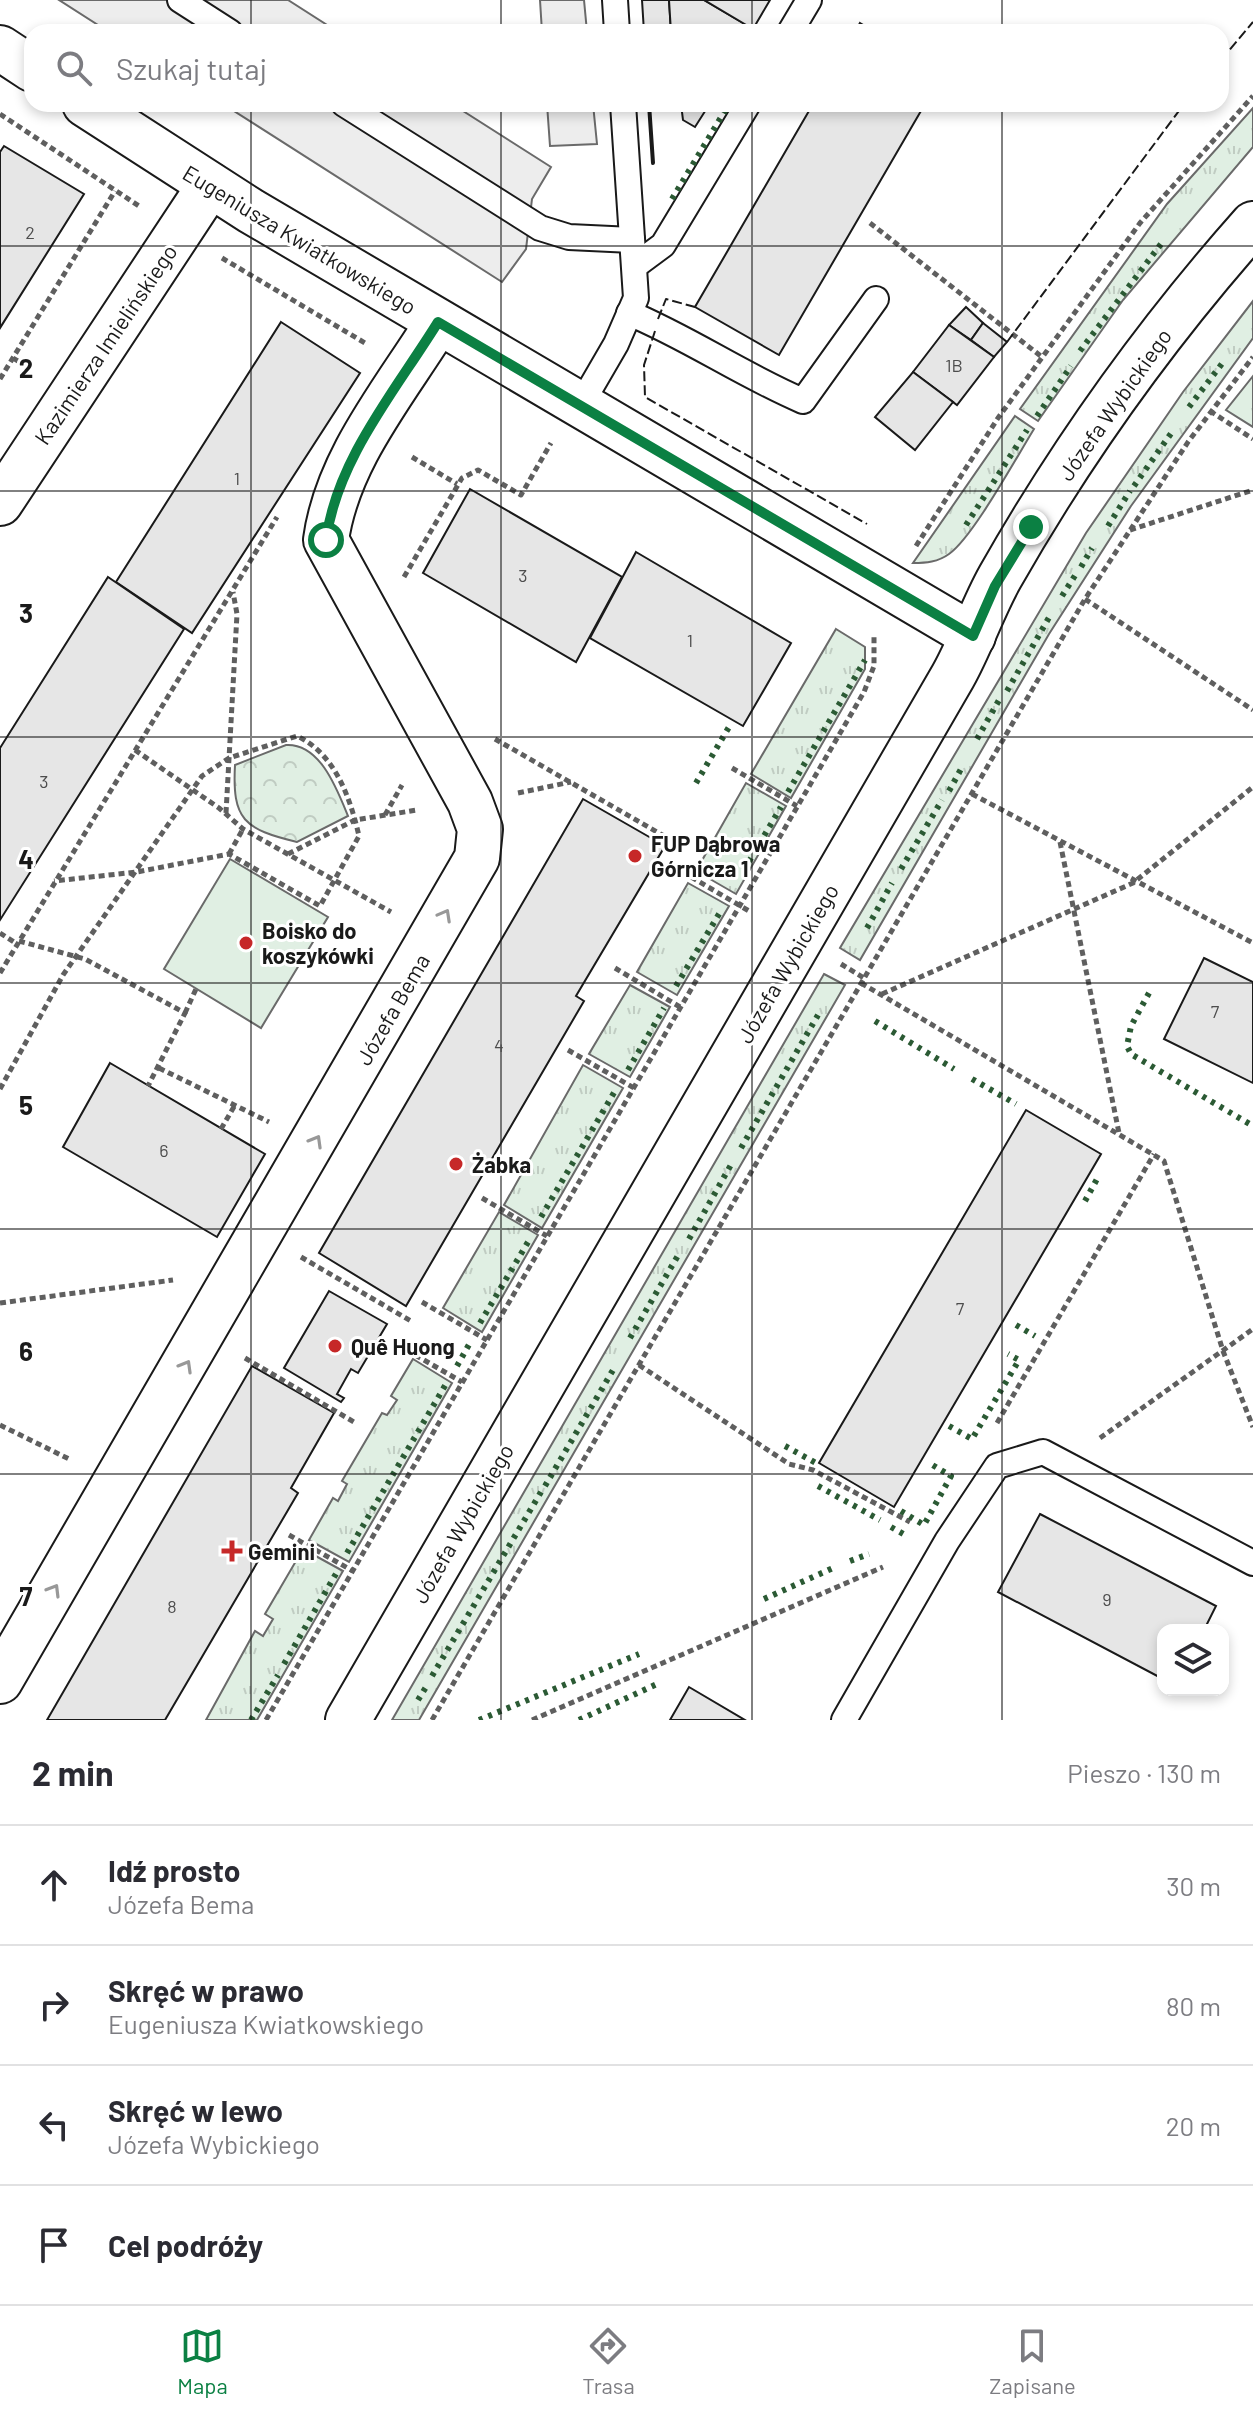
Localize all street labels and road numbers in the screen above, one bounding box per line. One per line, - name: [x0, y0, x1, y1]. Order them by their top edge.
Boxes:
- street label: Eugeniusza Kwiatkowskiego: [179, 159, 421, 319]
- street label: Kazimierza Imielińskiego: [28, 239, 182, 449]
- street label: Józefa Wybickiego: [1052, 323, 1176, 485]
- street label: Józefa Wybickiego: [731, 879, 843, 1047]
- street label: Józefa Bema: [350, 949, 434, 1069]
- street label: Józefa Wybickiego: [406, 1439, 518, 1607]

